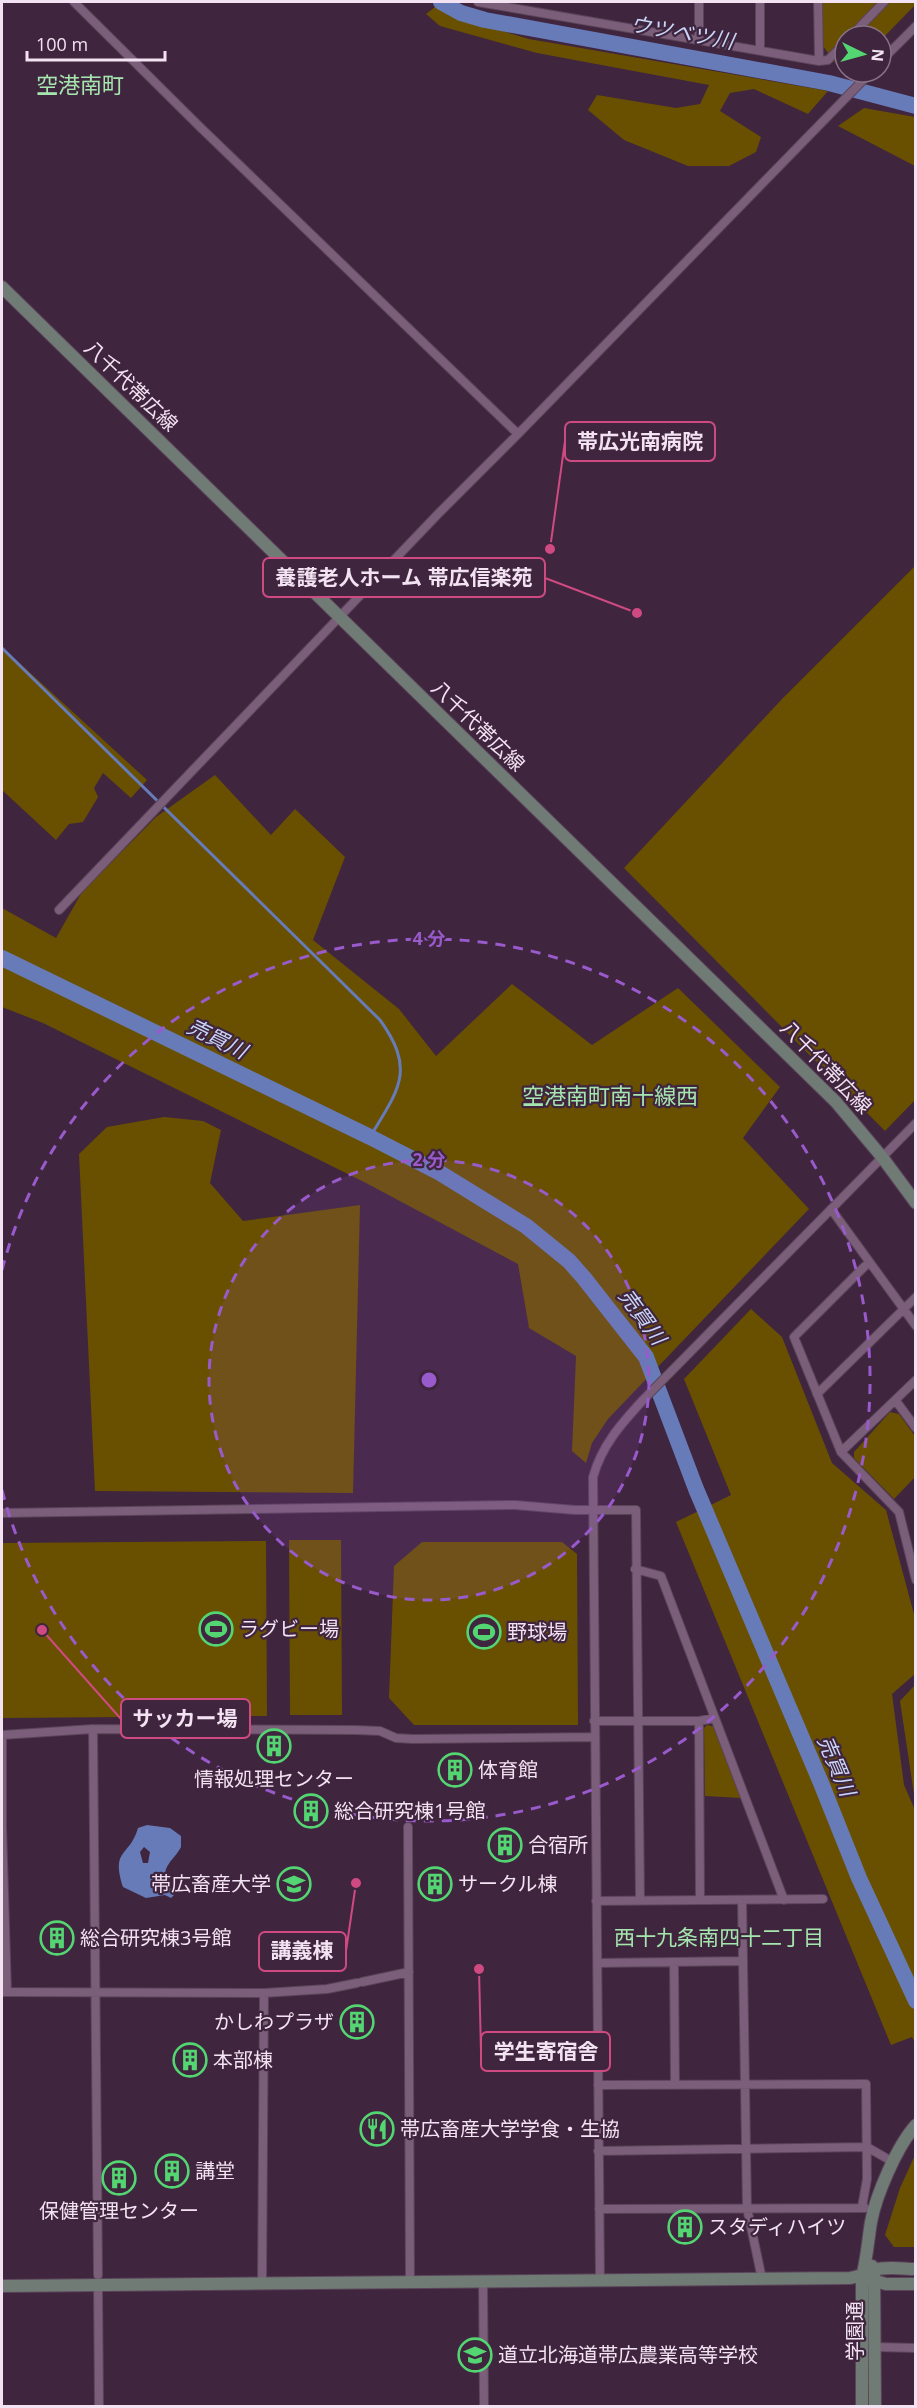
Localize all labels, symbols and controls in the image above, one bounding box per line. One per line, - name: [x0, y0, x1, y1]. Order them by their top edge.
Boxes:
- water label: ウツベツ川: [628, 9, 738, 55]
- scale bar: [27, 24, 165, 62]
- north arrow: [833, 24, 893, 84]
- text: 100 m: [36, 32, 88, 56]
- text: N: [866, 48, 889, 63]
- district label: 空港南町: [36, 69, 124, 99]
- street label: 八千代帯広線: [79, 334, 184, 437]
- callout: 帯広光南病院: [565, 422, 715, 461]
- text: 帯広光南病院: [577, 427, 703, 455]
- callout: 養護老人ホーム 帯広信楽苑: [263, 558, 545, 597]
- text: 養護老人ホーム 帯広信楽苑: [276, 563, 532, 591]
- street label: 八千代帯広線: [426, 674, 531, 777]
- text: 4 分: [413, 926, 445, 950]
- water label: 売買川: [183, 1012, 254, 1065]
- street label: 八千代帯広線: [775, 1014, 878, 1119]
- district label: 空港南町南十線西: [522, 1080, 698, 1110]
- text: 2 分: [413, 1147, 445, 1171]
- water label: 売買川: [613, 1283, 674, 1352]
- centre of rings: [419, 1370, 439, 1390]
- sports icon: ラグビー場: [198, 1611, 234, 1647]
- sports icon: 野球場: [466, 1614, 502, 1650]
- place label: ラグビー場: [239, 1615, 339, 1642]
- place label: 野球場: [507, 1618, 567, 1645]
- callout: サッカー場: [121, 1699, 250, 1738]
- text: サッカー場: [133, 1704, 238, 1732]
- building icon: 情報処理センター: [256, 1728, 292, 1764]
- water label: 売買川: [812, 1731, 863, 1802]
- building icon: 体育館: [437, 1752, 473, 1788]
- place label: 体育館: [478, 1756, 538, 1783]
- place label: 情報処理センター: [194, 1765, 354, 1792]
- building icon: 総合研究棟1号館: [293, 1793, 329, 1829]
- place label: 総合研究棟1号館: [334, 1797, 485, 1824]
- building icon: 合宿所: [487, 1827, 523, 1863]
- place label: 合宿所: [528, 1831, 588, 1858]
- school or university icon: 帯広畜産大学: [276, 1866, 312, 1902]
- building icon: サークル棟: [417, 1866, 453, 1902]
- place label: 帯広畜産大学: [151, 1870, 271, 1897]
- place label: サークル棟: [458, 1870, 557, 1897]
- building icon: 総合研究棟3号館: [39, 1920, 75, 1956]
- district label: 西十九条南四十二丁目: [614, 1923, 824, 1951]
- place label: 総合研究棟3号館: [80, 1924, 231, 1951]
- callout: 講義棟: [259, 1932, 346, 1971]
- text: 講義棟: [271, 1936, 334, 1964]
- building icon: かしわプラザ: [339, 2004, 375, 2040]
- place label: かしわプラザ: [214, 2008, 334, 2035]
- callout: 学生寄宿舎: [481, 2032, 610, 2071]
- text: 学生寄宿舎: [494, 2037, 599, 2065]
- building icon: 本部棟: [172, 2042, 208, 2078]
- place label: 本部棟: [213, 2046, 273, 2073]
- restaurant icon: 帯広畜産大学学食・生協: [359, 2111, 395, 2147]
- place label: 帯広畜産大学学食・生協: [400, 2115, 620, 2142]
- building icon: 講堂: [154, 2153, 190, 2189]
- place label: 講堂: [195, 2157, 235, 2184]
- building icon: 保健管理センター: [101, 2160, 137, 2196]
- place label: 保健管理センター: [39, 2197, 199, 2224]
- building icon: スタディハイツ: [667, 2209, 703, 2245]
- place label: スタディハイツ: [708, 2213, 846, 2240]
- street label: 学園通: [841, 2301, 868, 2361]
- school or university icon: 道立北海道帯広農業高等学校: [457, 2337, 493, 2373]
- place label: 道立北海道帯広農業高等学校: [498, 2341, 758, 2368]

